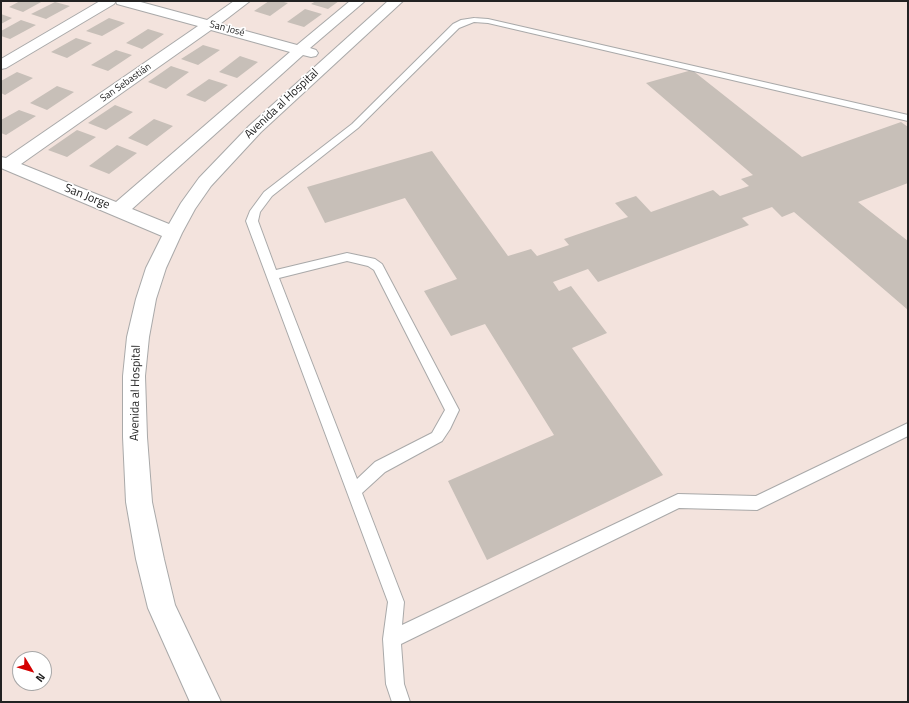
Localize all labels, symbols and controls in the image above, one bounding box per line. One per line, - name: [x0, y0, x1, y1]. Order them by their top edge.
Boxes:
- street label: San José: [208, 19, 246, 39]
- street label: San Sebastián: [98, 61, 154, 105]
- street label: Avenida al Hospital: [242, 66, 322, 142]
- street label: San Jorge: [62, 181, 112, 213]
- street label: Avenida al Hospital: [128, 345, 144, 441]
- north arrow: [12, 651, 52, 691]
- text: N: [32, 670, 49, 686]

